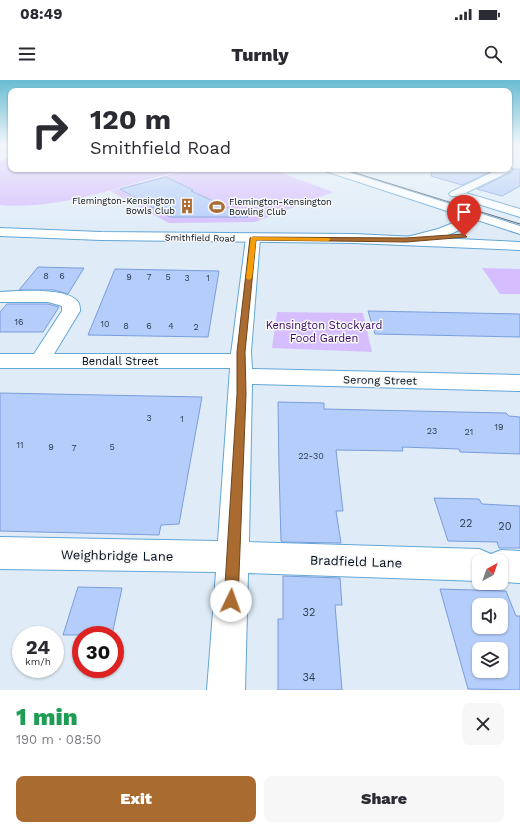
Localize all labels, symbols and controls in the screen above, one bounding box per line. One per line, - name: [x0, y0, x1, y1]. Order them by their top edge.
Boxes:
- text: 08:49: [20, 5, 63, 23]
- icon: menu: [16, 43, 38, 65]
- icon: search: [482, 43, 504, 65]
- text: Turnly: [231, 44, 289, 65]
- text: 120 m: [90, 103, 171, 136]
- icon: right: [24, 104, 76, 156]
- text: Smithfield Road: [90, 137, 231, 158]
- pin: [447, 195, 481, 236]
- place label: Flemington-Kensington Bowls Club: [72, 196, 175, 216]
- building icon: Flemington-Kensington Bowls Club: [178, 197, 196, 215]
- place label: Flemington-Kensington Bowling Club: [229, 197, 332, 217]
- sports icon: Flemington-Kensington Bowling Club: [208, 198, 226, 216]
- icon: arrive: [453, 201, 475, 223]
- street label: Smithfield Road: [165, 232, 235, 244]
- house number: 8: [43, 271, 49, 281]
- house number: 6: [59, 271, 65, 281]
- house number: 9: [126, 272, 132, 282]
- house number: 7: [146, 272, 152, 282]
- house number: 5: [165, 272, 171, 282]
- house number: 3: [184, 273, 190, 283]
- house number: 1: [206, 273, 210, 283]
- house number: 16: [15, 317, 23, 327]
- house number: 10: [100, 319, 110, 329]
- park label: Kensington Stockyard Food Garden: [266, 319, 382, 345]
- house number: 8: [123, 321, 129, 331]
- house number: 6: [146, 321, 152, 331]
- house number: 4: [168, 321, 174, 331]
- house number: 2: [193, 322, 199, 332]
- street label: Bendall Street: [82, 355, 159, 368]
- street label: Serong Street: [343, 373, 417, 388]
- house number: 3: [146, 413, 152, 423]
- house number: 1: [180, 414, 184, 424]
- house number: 19: [494, 422, 504, 432]
- house number: 23: [427, 426, 437, 436]
- house number: 21: [465, 427, 473, 437]
- house number: 11: [16, 440, 24, 450]
- house number: 9: [48, 442, 54, 452]
- house number: 5: [109, 442, 115, 452]
- house number: 7: [71, 443, 77, 453]
- house number: 22-30: [298, 451, 324, 461]
- house number: 22: [460, 517, 472, 530]
- house number: 20: [498, 520, 512, 533]
- street label: Weighbridge Lane: [61, 547, 173, 564]
- street label: Bradfield Lane: [310, 552, 402, 571]
- north arrow: [472, 554, 508, 590]
- map controls: [472, 554, 508, 678]
- position arrow: [210, 580, 252, 622]
- button: sound: [472, 598, 508, 634]
- house number: 32: [303, 606, 315, 619]
- speed limit sign: 30: [72, 626, 124, 678]
- text: 24: [26, 635, 50, 659]
- button: layers: [472, 642, 508, 678]
- text: km/h: [25, 656, 51, 667]
- house number: 34: [302, 671, 316, 684]
- text: 1 min: [16, 703, 78, 731]
- button: close: [462, 703, 504, 745]
- text: 190 m · 08:50: [16, 732, 101, 747]
- button: Exit: [16, 776, 256, 822]
- button: Share: [264, 776, 504, 822]

